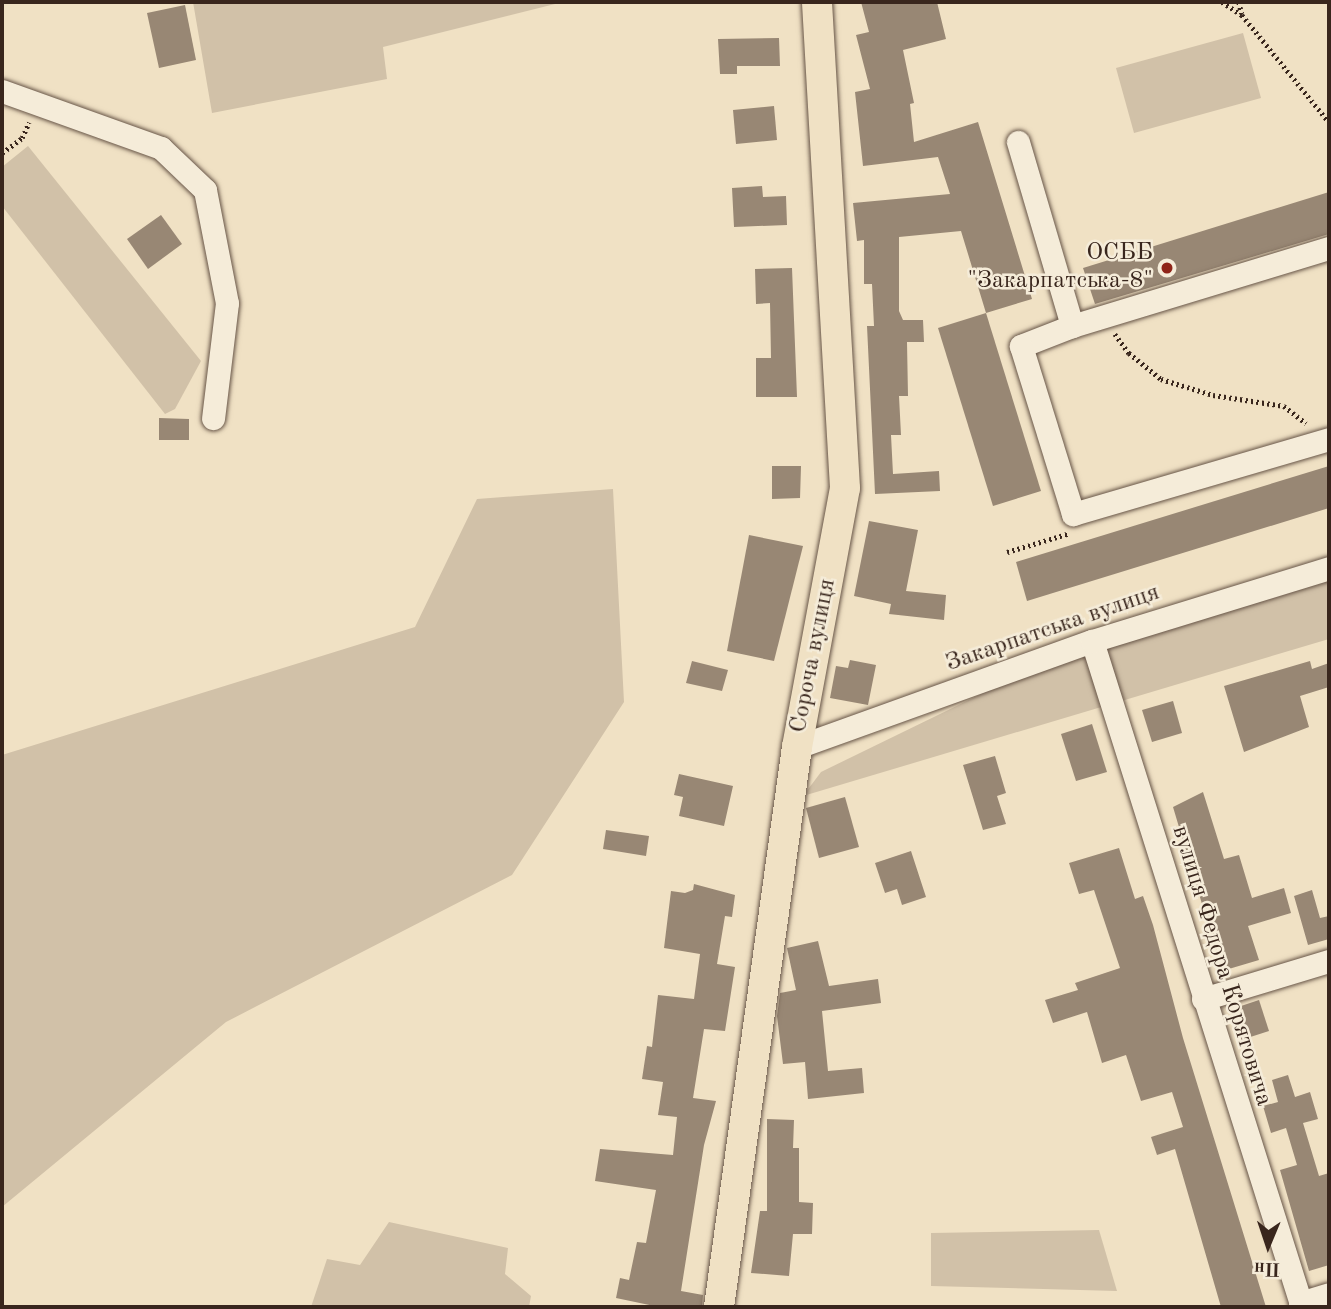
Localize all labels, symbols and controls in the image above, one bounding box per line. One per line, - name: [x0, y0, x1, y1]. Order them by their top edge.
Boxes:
- place label: ОСББ "Закарпатська-8": [967, 240, 1153, 296]
- marker: ОСББ "Закарпатська-8": [1159, 260, 1175, 276]
- street label: Сороча вулиця: [785, 576, 843, 736]
- street label: Закарпатська вулиця: [942, 579, 1164, 679]
- street label: вулиця Федора Корятовича: [1165, 822, 1277, 1110]
- north arrow: [1233, 1211, 1303, 1281]
- text: Пн: [1254, 1258, 1281, 1277]

